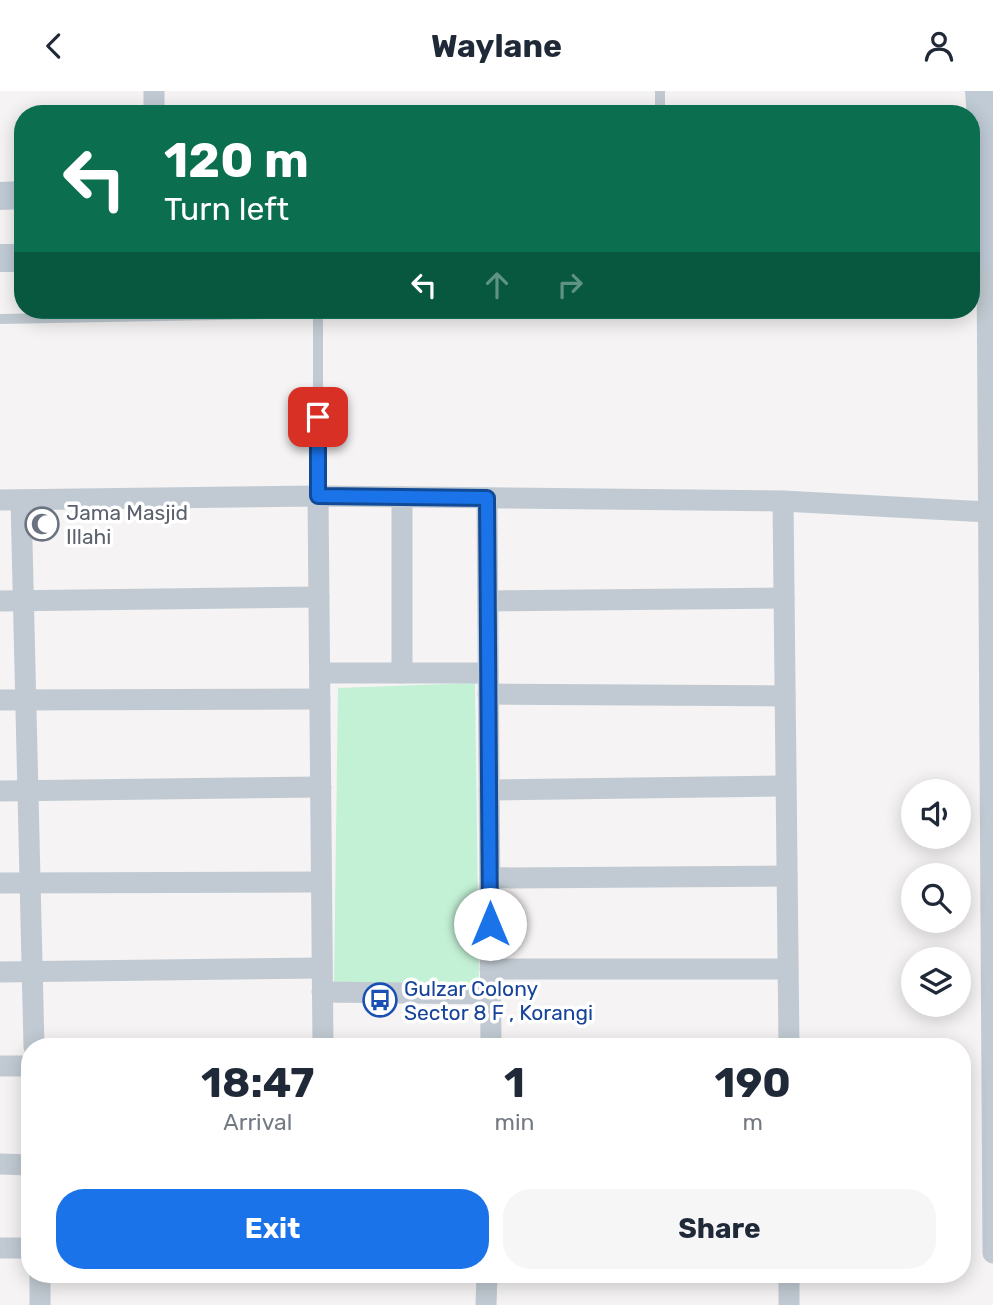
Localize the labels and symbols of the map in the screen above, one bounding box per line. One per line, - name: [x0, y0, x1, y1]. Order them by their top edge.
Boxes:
- pin: [288, 387, 348, 447]
- place label: Jama Masjid Illahi: [66, 500, 188, 549]
- mosque icon: Jama Masjid Illahi: [23, 505, 61, 543]
- position arrow: [453, 887, 527, 961]
- place label: Gulzar Colony Sector 8 F , Korangi: [404, 976, 593, 1025]
- bus stop icon: Gulzar Colony Sector 8 F , Korangi: [361, 981, 399, 1019]

